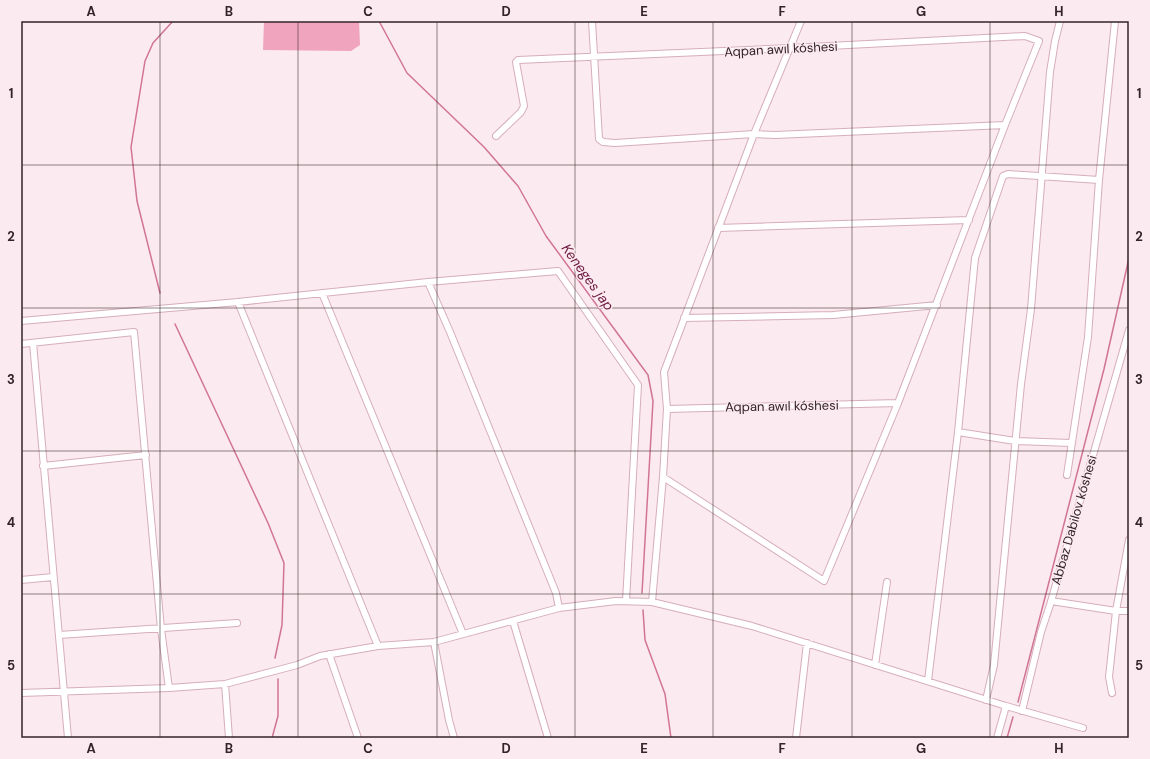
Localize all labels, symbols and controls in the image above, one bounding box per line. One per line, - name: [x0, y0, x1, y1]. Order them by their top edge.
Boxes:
- text: A: [86, 3, 96, 20]
- text: B: [225, 3, 233, 20]
- text: C: [363, 3, 373, 20]
- text: D: [501, 3, 511, 20]
- text: E: [640, 3, 648, 20]
- text: F: [778, 3, 786, 20]
- text: G: [916, 3, 926, 20]
- text: H: [1054, 3, 1064, 20]
- street label: Aqpan awıl kóshesi: [724, 38, 838, 60]
- text: 1: [9, 85, 13, 102]
- text: 1: [1137, 85, 1141, 102]
- text: 2: [7, 228, 15, 245]
- text: 2: [1135, 228, 1143, 245]
- water label: Keneges jap: [558, 240, 618, 314]
- text: 3: [7, 371, 15, 388]
- text: 3: [1135, 371, 1143, 388]
- street label: Aqpan awıl kóshesi: [725, 397, 839, 415]
- street label: Abbaz Dabilov kóshesi: [1047, 453, 1101, 587]
- text: 4: [7, 514, 15, 531]
- text: 4: [1135, 514, 1143, 531]
- text: 5: [7, 657, 15, 674]
- text: 5: [1135, 657, 1143, 674]
- text: A: [86, 740, 96, 757]
- text: B: [225, 740, 233, 757]
- text: C: [363, 740, 373, 757]
- text: D: [501, 740, 511, 757]
- text: E: [640, 740, 648, 757]
- text: F: [778, 740, 786, 757]
- text: G: [916, 740, 926, 757]
- text: H: [1054, 740, 1064, 757]

